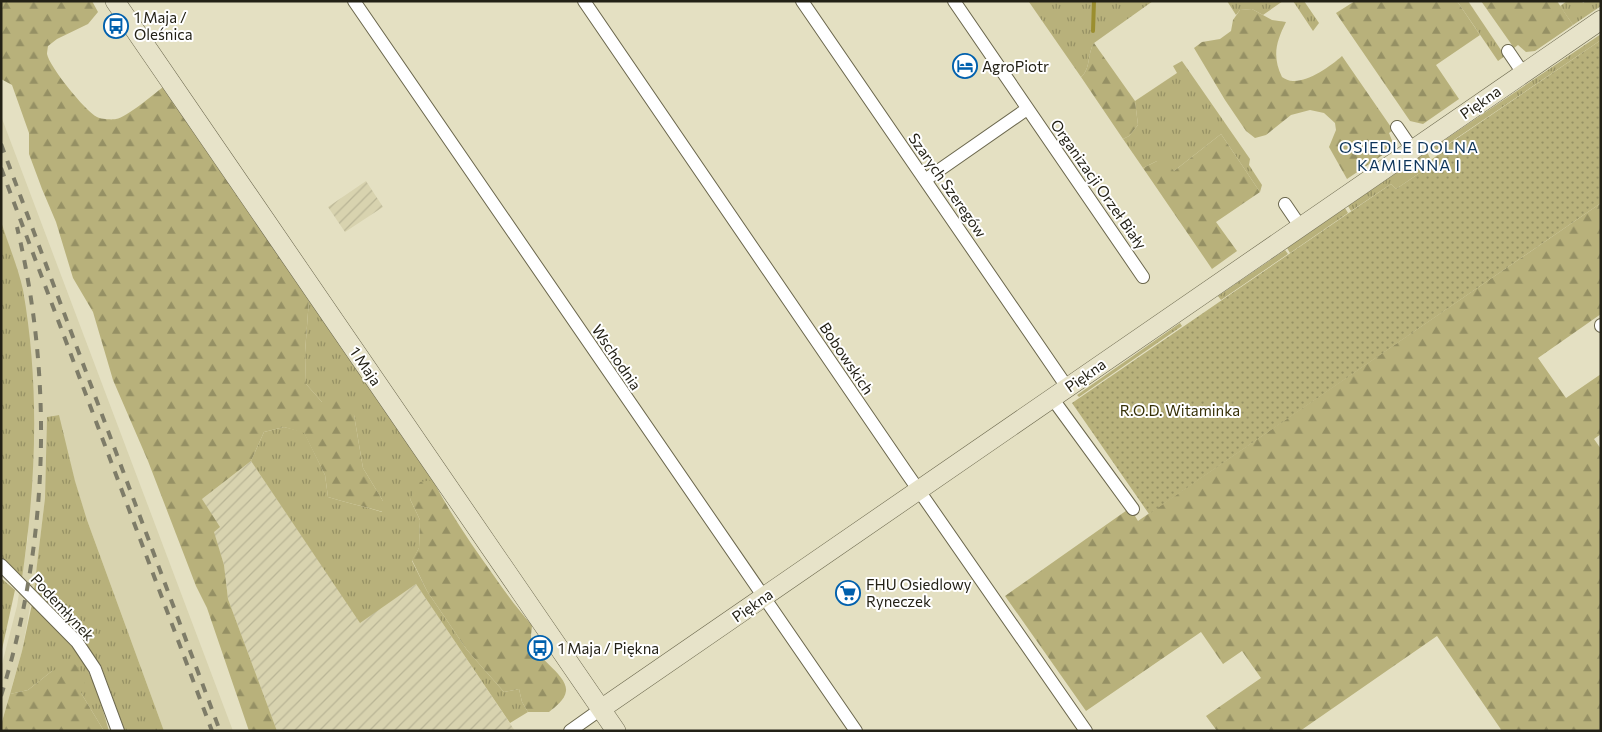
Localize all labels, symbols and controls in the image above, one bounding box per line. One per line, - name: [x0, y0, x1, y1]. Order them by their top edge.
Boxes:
- place label: 1 Maja / Oleśnica: [134, 8, 193, 43]
- bus stop icon: 1 Maja / Oleśnica: [103, 13, 129, 39]
- hotel icon: AgroPiotr: [952, 53, 978, 79]
- place label: AgroPiotr: [982, 57, 1049, 75]
- street label: Piękna: [1456, 82, 1504, 122]
- street label: Organizacji Orzeł Biały: [1047, 116, 1151, 253]
- street label: Szarych Szeregów: [905, 129, 991, 241]
- district label: OSIEDLE DOLNA KAMIENNA I: [1339, 137, 1479, 174]
- street label: Bobowskich: [816, 319, 878, 397]
- street label: Wschodnia: [589, 321, 645, 393]
- street label: 1 Maja: [347, 343, 385, 389]
- street label: Piękna: [1061, 355, 1109, 395]
- park label: R.O.D. Witaminka: [1120, 401, 1240, 419]
- street label: Podemłynek: [28, 570, 98, 644]
- place label: FHU Osiedlowy Ryneczek: [866, 575, 972, 610]
- supermarket icon: FHU Osiedlowy Ryneczek: [835, 580, 861, 606]
- street label: Piękna: [728, 585, 776, 625]
- bus stop icon: 1 Maja / Piękna: [527, 635, 553, 661]
- place label: 1 Maja / Piękna: [558, 639, 659, 657]

